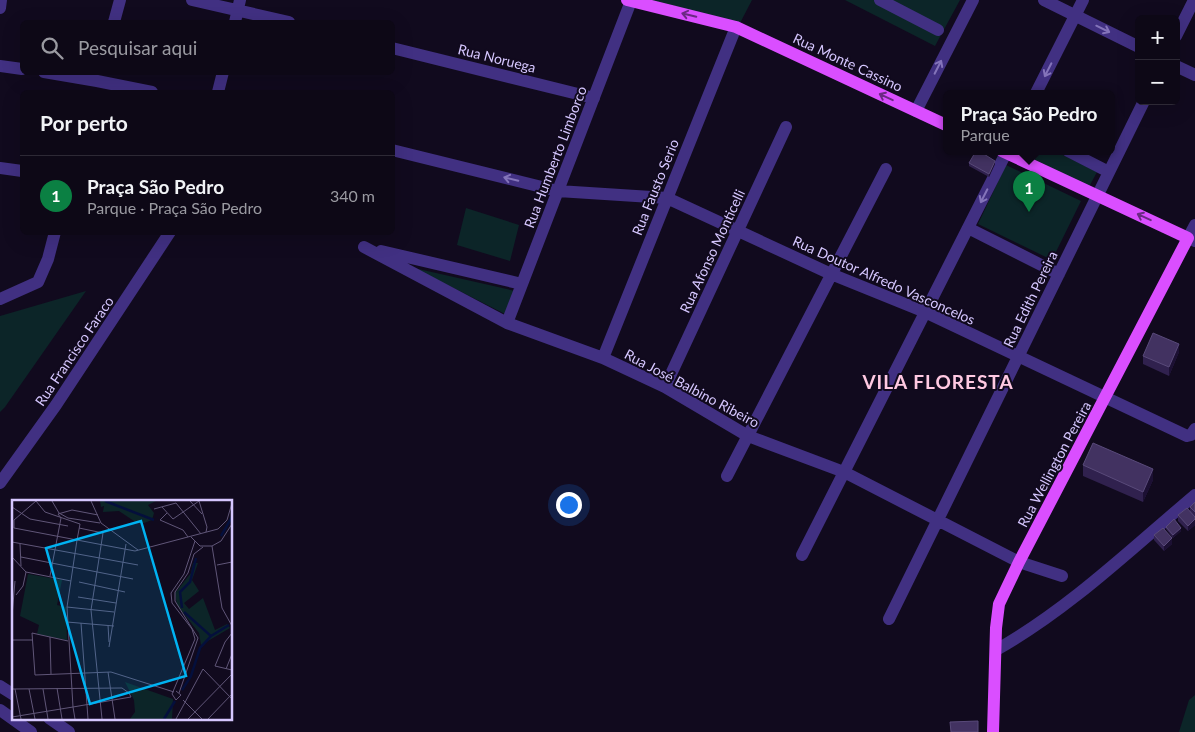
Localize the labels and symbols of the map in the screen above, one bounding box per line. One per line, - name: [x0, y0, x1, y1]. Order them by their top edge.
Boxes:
- one-way arrow: [681, 10, 697, 19]
- one-way arrow: [1095, 25, 1110, 35]
- street label: Rua Monte Cassino: [791, 29, 905, 95]
- street label: Rua Noruega: [456, 40, 538, 76]
- one-way arrow: [933, 60, 943, 75]
- one-way arrow: [1043, 62, 1052, 77]
- street label: Rua Humberto Limborco: [520, 84, 590, 230]
- one-way arrow: [879, 92, 894, 102]
- street label: Rua Fausto Serio: [628, 136, 682, 238]
- pin: 1: [1013, 171, 1045, 212]
- one-way arrow: [503, 174, 519, 183]
- street label: Rua Afonso Monticelli: [676, 186, 748, 316]
- one-way arrow: [979, 188, 988, 203]
- one-way arrow: [1137, 212, 1152, 222]
- street label: Rua Doutor Alfredo Vasconcelos: [790, 232, 978, 328]
- street label: Rua Edith Pereira: [999, 248, 1061, 350]
- street label: Rua Francisco Faraco: [31, 293, 117, 409]
- street label: Rua José Balbino Ribeiro: [622, 345, 762, 431]
- district label: VILA FLORESTA: [861, 370, 1014, 393]
- street label: Rua Wellington Pereira: [1014, 398, 1094, 530]
- your location: [556, 492, 582, 518]
- inset map: [12, 500, 232, 720]

